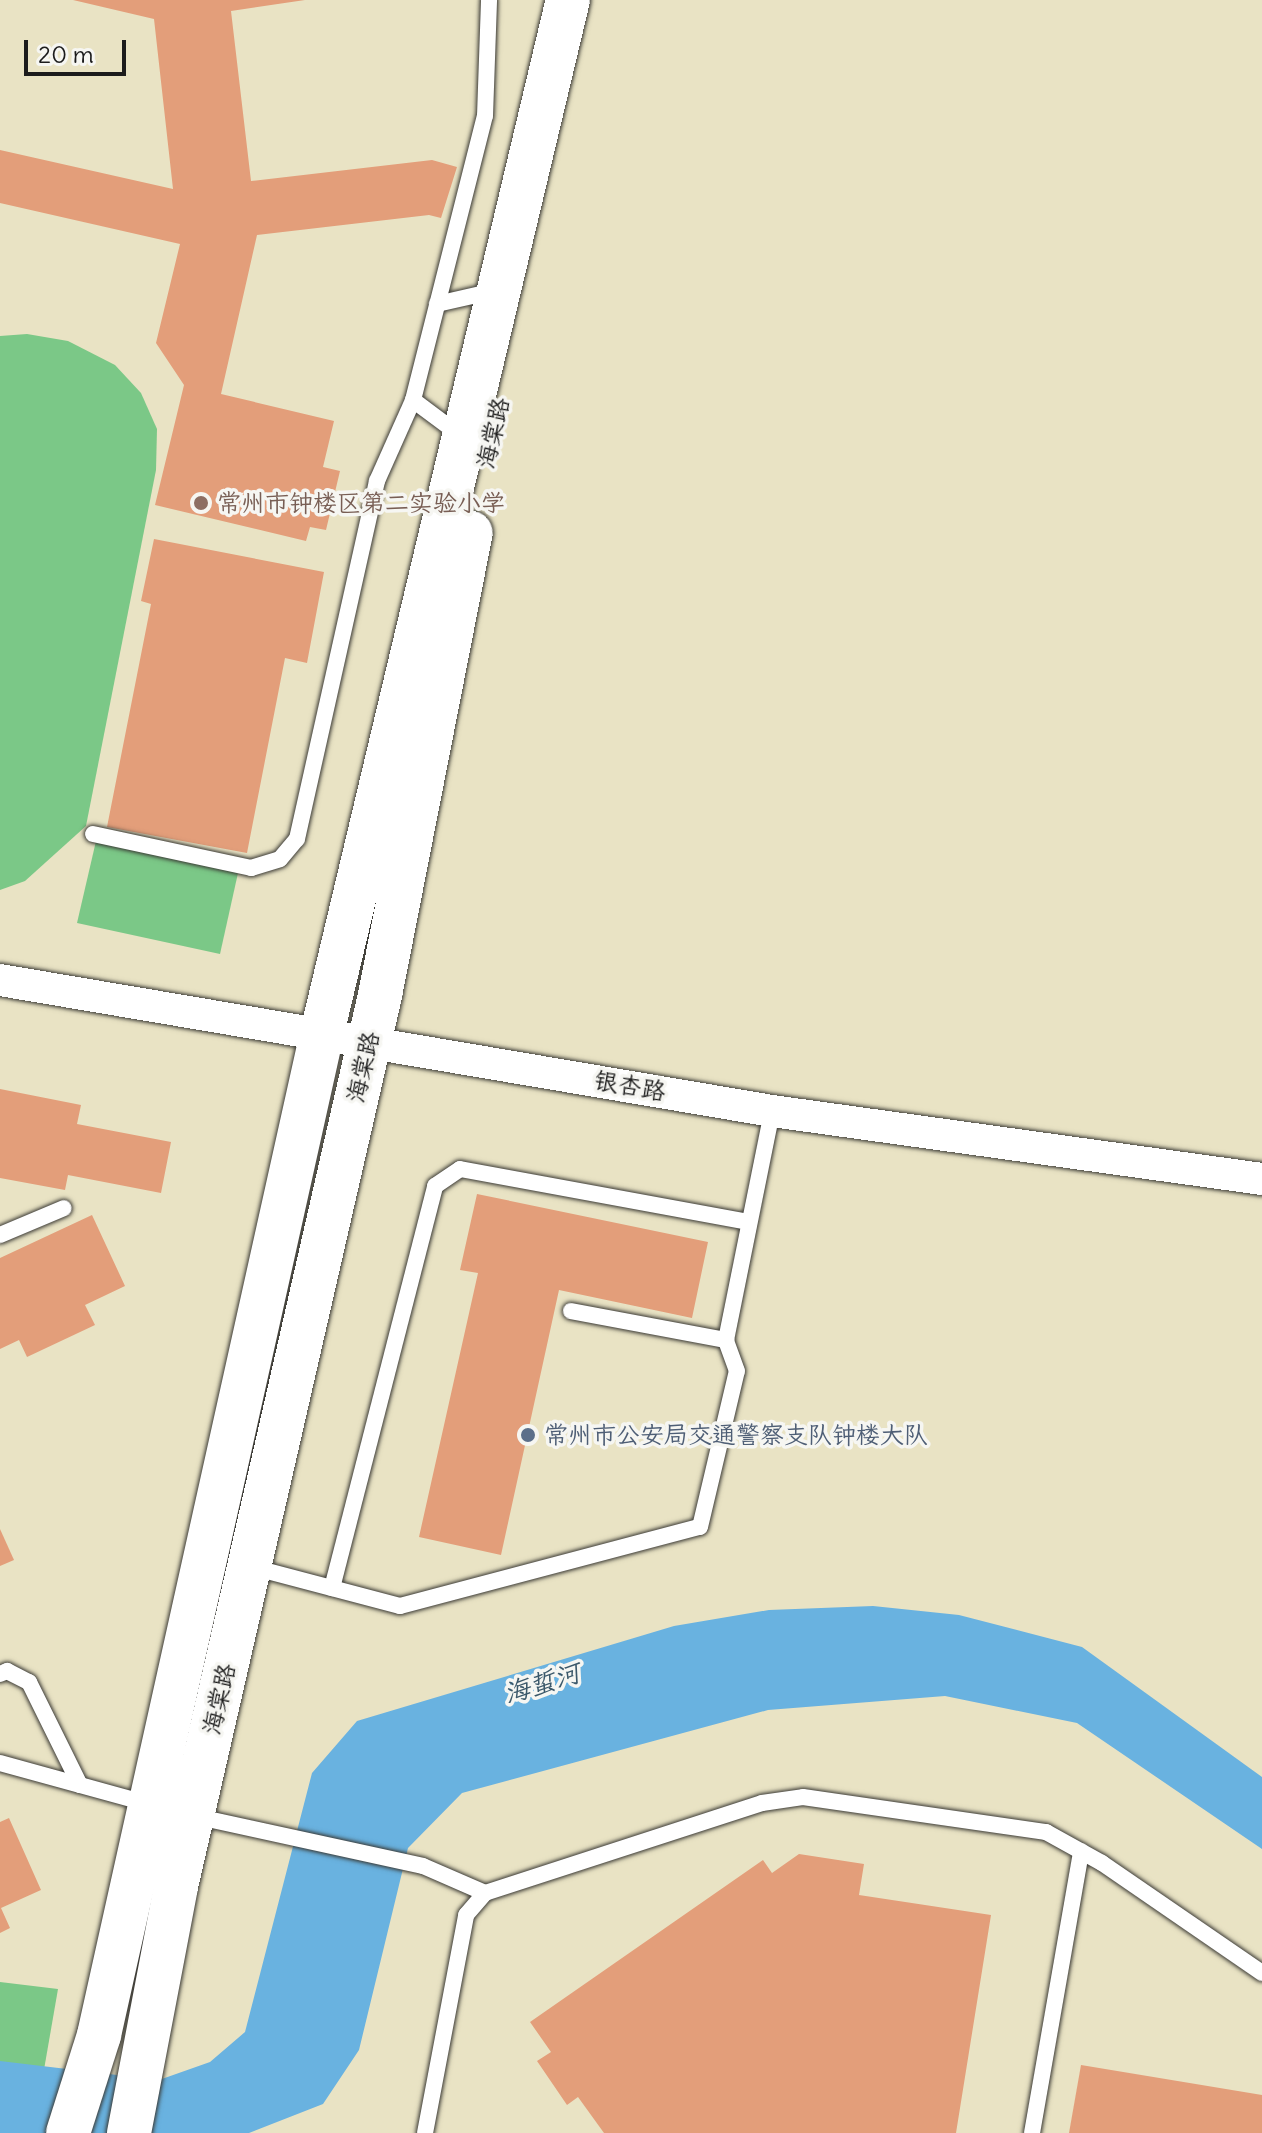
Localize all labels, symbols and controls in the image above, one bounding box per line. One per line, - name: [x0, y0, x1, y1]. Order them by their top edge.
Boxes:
- scale bar: [28, 24, 130, 74]
- text: 20 m: [38, 39, 94, 69]
- street label: 海棠路: [471, 395, 515, 471]
- place label: 常州市钟楼区第二实验小学: [217, 489, 505, 517]
- marker: 常州市钟楼区第二实验小学: [192, 494, 210, 512]
- street label: 海棠路: [341, 1029, 385, 1105]
- street label: 银杏路: [592, 1066, 668, 1106]
- place label: 常州市公安局交通警察支队钟楼大队: [544, 1421, 928, 1449]
- marker: 常州市公安局交通警察支队钟楼大队: [519, 1426, 537, 1444]
- water label: 海蜇河: [500, 1657, 584, 1709]
- street label: 海棠路: [197, 1661, 241, 1737]

